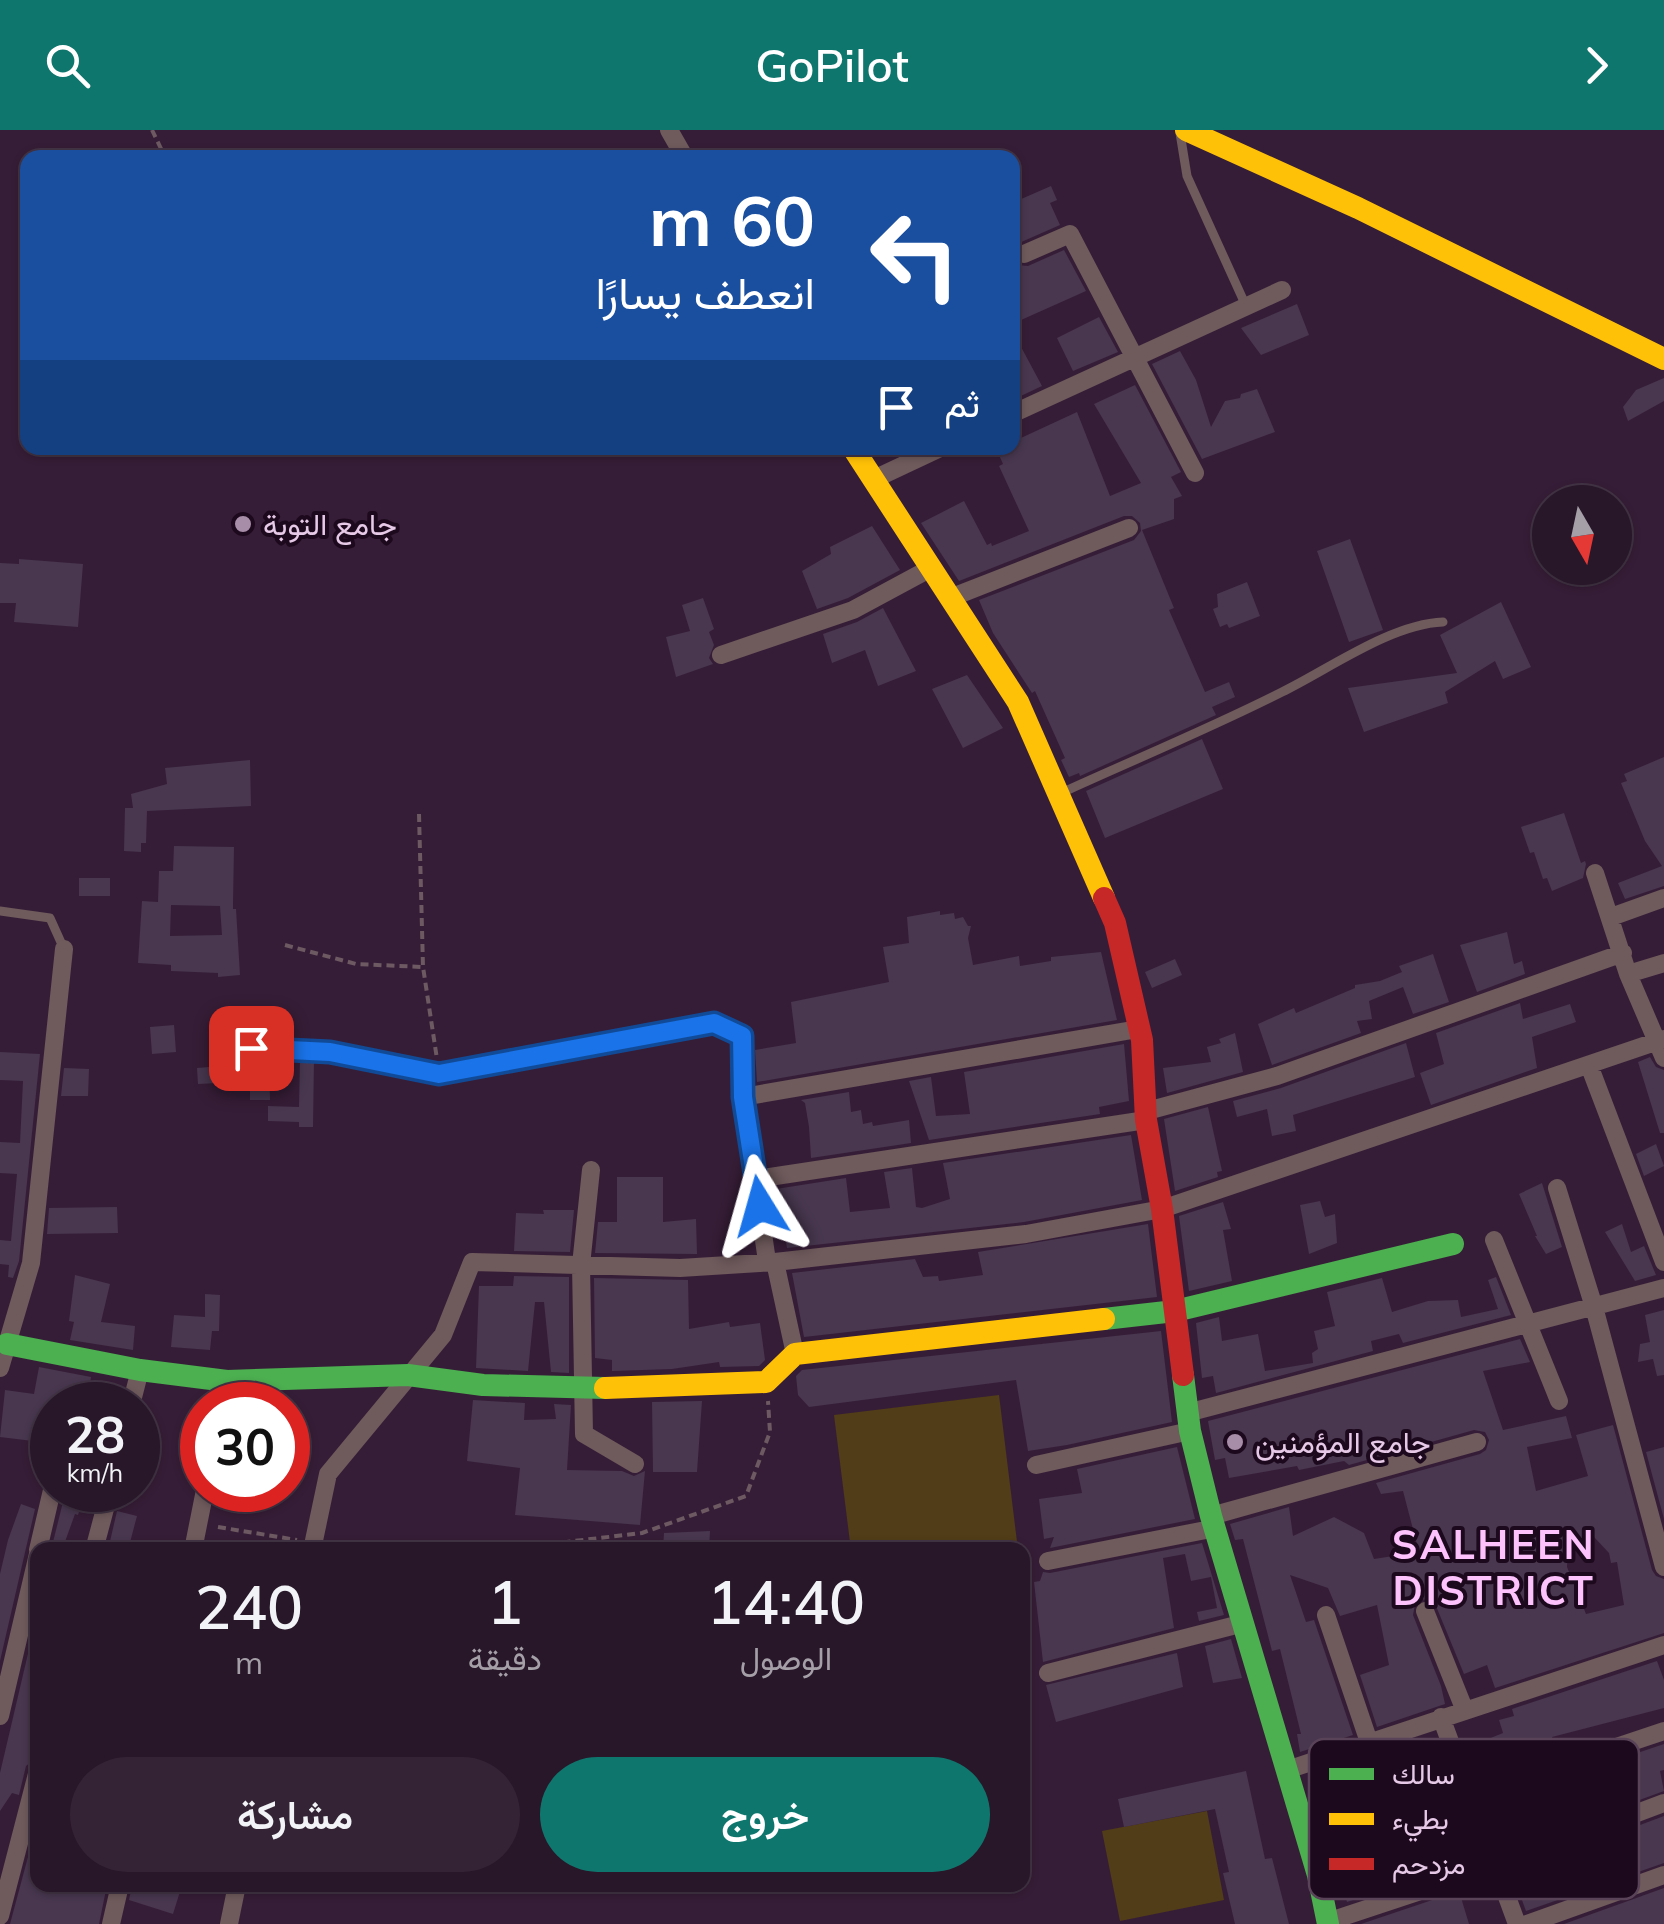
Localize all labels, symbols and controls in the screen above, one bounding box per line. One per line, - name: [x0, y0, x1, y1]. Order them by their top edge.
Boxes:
- text: GoPilot: [755, 37, 909, 93]
- icon: search: [40, 38, 95, 93]
- icon: forward: [1569, 38, 1624, 93]
- text: 60 m: [649, 176, 815, 264]
- icon: left: [850, 190, 980, 320]
- text: انعطف يسارًا: [596, 264, 815, 320]
- text: ثم: [944, 379, 980, 427]
- icon: arrive: [869, 380, 924, 435]
- north arrow: [1532, 485, 1632, 585]
- map controls: [1532, 485, 1632, 585]
- place label: جامع التوبة: [263, 505, 397, 545]
- marker: جامع التوبة: [232, 513, 254, 535]
- pin: [209, 1006, 294, 1091]
- icon: arrive: [224, 1021, 279, 1076]
- position arrow: [708, 1154, 812, 1258]
- speed limit sign: 30: [180, 1382, 310, 1512]
- text: 28: [65, 1403, 125, 1466]
- place label: جامع المؤمنين: [1255, 1423, 1431, 1463]
- marker: جامع المؤمنين: [1224, 1431, 1246, 1453]
- text: km/h: [67, 1457, 123, 1488]
- district label: SALHEEN DISTRICT: [1392, 1519, 1596, 1615]
- text: 1: [487, 1564, 523, 1639]
- text: 14:40: [707, 1564, 865, 1639]
- text: 240: [195, 1569, 303, 1644]
- text: دقيقة: [468, 1638, 542, 1678]
- text: الوصول: [740, 1638, 832, 1678]
- text: m: [235, 1642, 263, 1682]
- legend: [1309, 1739, 1639, 1899]
- text: سالك: [1392, 1756, 1455, 1791]
- button: مشاركة: [70, 1757, 520, 1872]
- button: خروج: [540, 1757, 990, 1872]
- text: بطيء: [1392, 1801, 1449, 1842]
- text: مزدحم: [1392, 1846, 1465, 1883]

